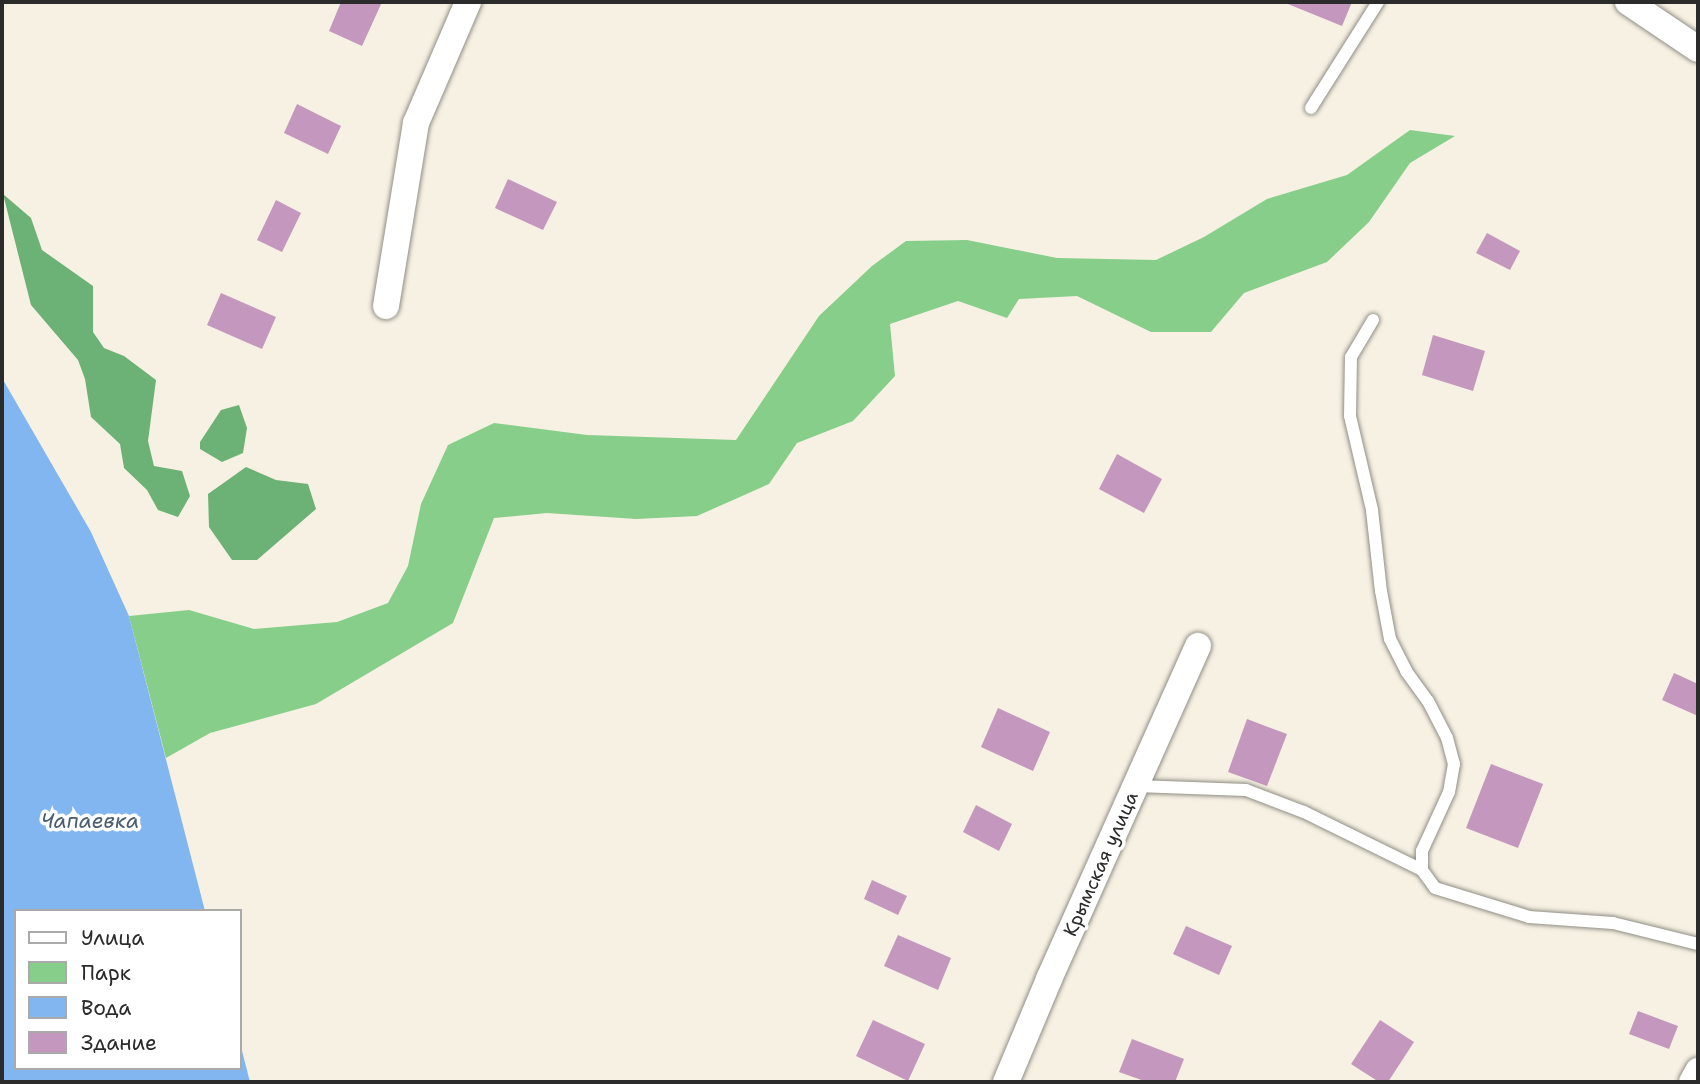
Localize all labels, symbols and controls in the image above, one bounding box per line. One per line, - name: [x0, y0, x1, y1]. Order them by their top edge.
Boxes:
- street label: Крымская улица: [1059, 788, 1143, 940]
- water label: Чапаевка: [41, 808, 139, 834]
- legend: [14, 909, 242, 1070]
- text: Улица: [81, 924, 144, 952]
- text: Парк: [81, 959, 131, 987]
- text: Вода: [81, 994, 131, 1022]
- text: Здание: [81, 1029, 157, 1057]

